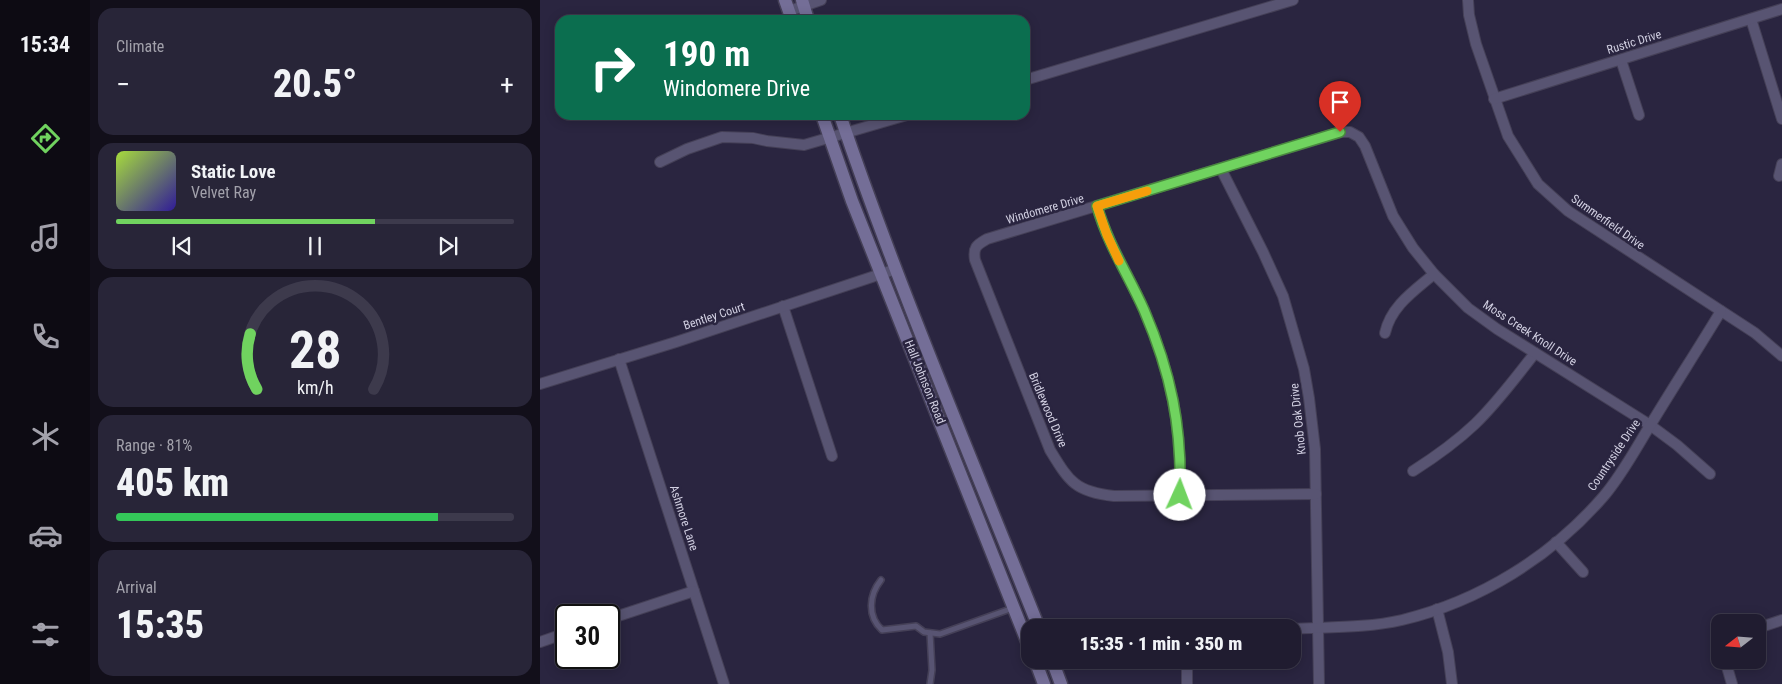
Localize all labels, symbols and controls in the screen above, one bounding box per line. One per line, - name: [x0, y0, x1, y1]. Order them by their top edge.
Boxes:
- street label: Rustic Drive: [1605, 27, 1663, 57]
- text: 15:34: [20, 32, 70, 57]
- text: 190 m: [663, 34, 750, 75]
- icon: right: [580, 35, 645, 100]
- text: Climate: [116, 37, 164, 56]
- text: 20.5°: [273, 62, 357, 106]
- text: −: [116, 68, 130, 101]
- text: +: [500, 68, 514, 101]
- text: Windomere Drive: [663, 76, 810, 101]
- pin: [1319, 81, 1361, 132]
- icon: arrive: [1326, 88, 1354, 116]
- icon: directions: [28, 121, 63, 156]
- text: Static Love: [191, 160, 276, 183]
- text: Velvet Ray: [191, 183, 256, 202]
- street label: Windomere Drive: [1005, 191, 1086, 227]
- street label: Summerfield Drive: [1569, 192, 1648, 253]
- icon: music: [28, 220, 63, 255]
- icon: previous: [168, 232, 196, 260]
- icon: pause: [301, 232, 329, 260]
- icon: next: [434, 232, 462, 260]
- street label: Moss Creek Knoll Drive: [1480, 297, 1580, 369]
- street label: Bentley Court: [682, 299, 747, 333]
- icon: phone: [28, 319, 63, 354]
- text: 28: [289, 320, 341, 381]
- street label: Hall Johnson Road: [902, 338, 948, 426]
- street label: Bridlewood Drive: [1026, 371, 1070, 450]
- text: km/h: [297, 377, 333, 398]
- street label: Knob Oak Drive: [1287, 382, 1309, 456]
- street label: Countryside Drive: [1585, 416, 1643, 493]
- icon: climate: [28, 419, 63, 454]
- text: Range · 81%: [116, 436, 192, 455]
- text: 405 km: [116, 461, 229, 505]
- position arrow: [1153, 468, 1205, 520]
- street label: Ashmore Lane: [667, 483, 701, 553]
- icon: car: [28, 518, 63, 553]
- text: Arrival: [116, 578, 157, 597]
- text: 15:35: [116, 603, 204, 647]
- speed limit sign: 30: [555, 604, 620, 669]
- north arrow: [1711, 614, 1766, 669]
- map controls: [1711, 614, 1766, 669]
- icon: filters: [28, 617, 63, 652]
- text: 15:35 · 1 min · 350 m: [1080, 632, 1242, 655]

